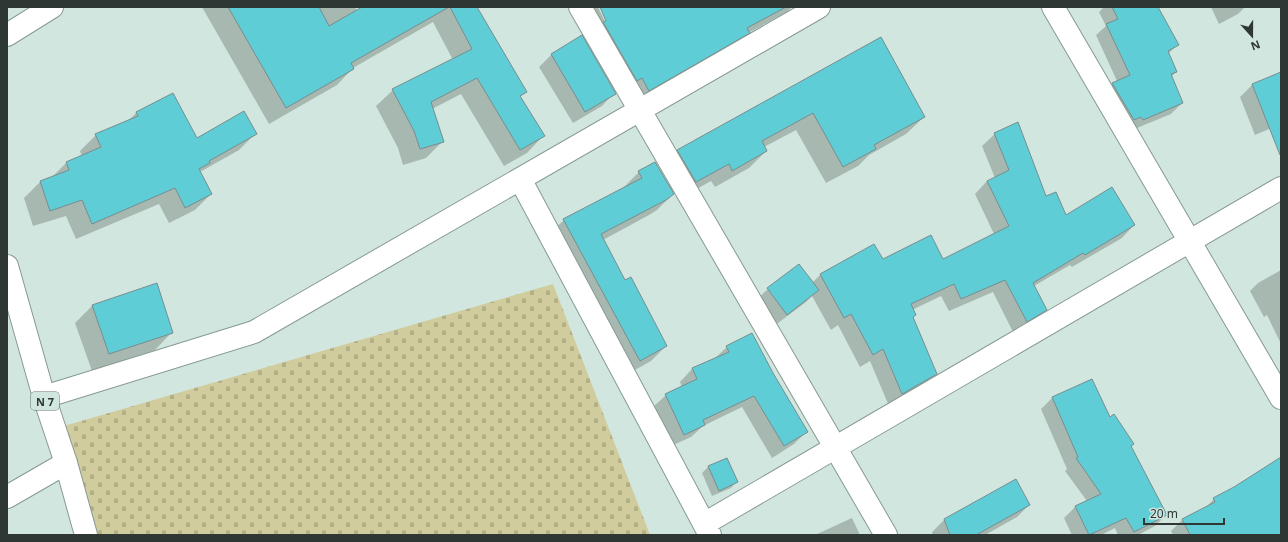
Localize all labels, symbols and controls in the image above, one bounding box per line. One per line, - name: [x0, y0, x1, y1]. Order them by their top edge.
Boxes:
- north arrow: [1232, 16, 1272, 56]
- text: N: [1249, 37, 1263, 54]
- road number: N 7: [31, 392, 59, 410]
- scale bar: [1144, 500, 1224, 526]
- text: 20 m: [1150, 505, 1178, 522]

